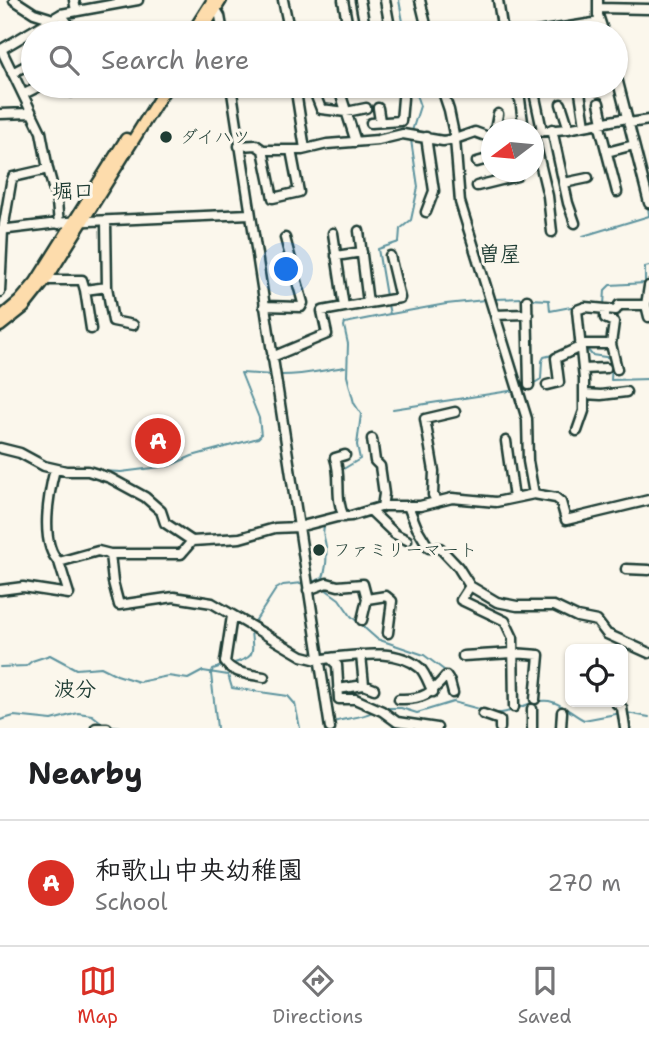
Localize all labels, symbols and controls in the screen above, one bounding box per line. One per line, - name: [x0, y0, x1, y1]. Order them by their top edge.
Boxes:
- search box: [21, 21, 628, 98]
- icon: search: [45, 41, 83, 79]
- text: Search here: [101, 42, 250, 77]
- north arrow: [481, 119, 544, 182]
- place label: ダイハツ: [180, 125, 250, 149]
- marker: ダイハツ: [158, 129, 174, 145]
- district label: 堀口: [52, 177, 94, 205]
- district label: 曽屋: [479, 240, 521, 268]
- your location: [269, 252, 303, 286]
- pin: A: [135, 415, 181, 467]
- place label: ファミリーマート: [333, 538, 477, 562]
- marker: ファミリーマート: [311, 542, 327, 558]
- map controls: [565, 644, 628, 707]
- button: locate: [565, 644, 628, 707]
- district label: 波分: [54, 675, 96, 703]
- text: Nearby: [28, 753, 143, 794]
- text: 和歌山中央幼稚園: [95, 852, 303, 887]
- text: A: [42, 868, 60, 898]
- text: 270 m: [547, 868, 621, 898]
- text: School: [95, 887, 167, 917]
- tab: Map: [77, 962, 118, 1029]
- tab: Directions: [273, 962, 363, 1029]
- tab: Saved: [518, 962, 572, 1029]

